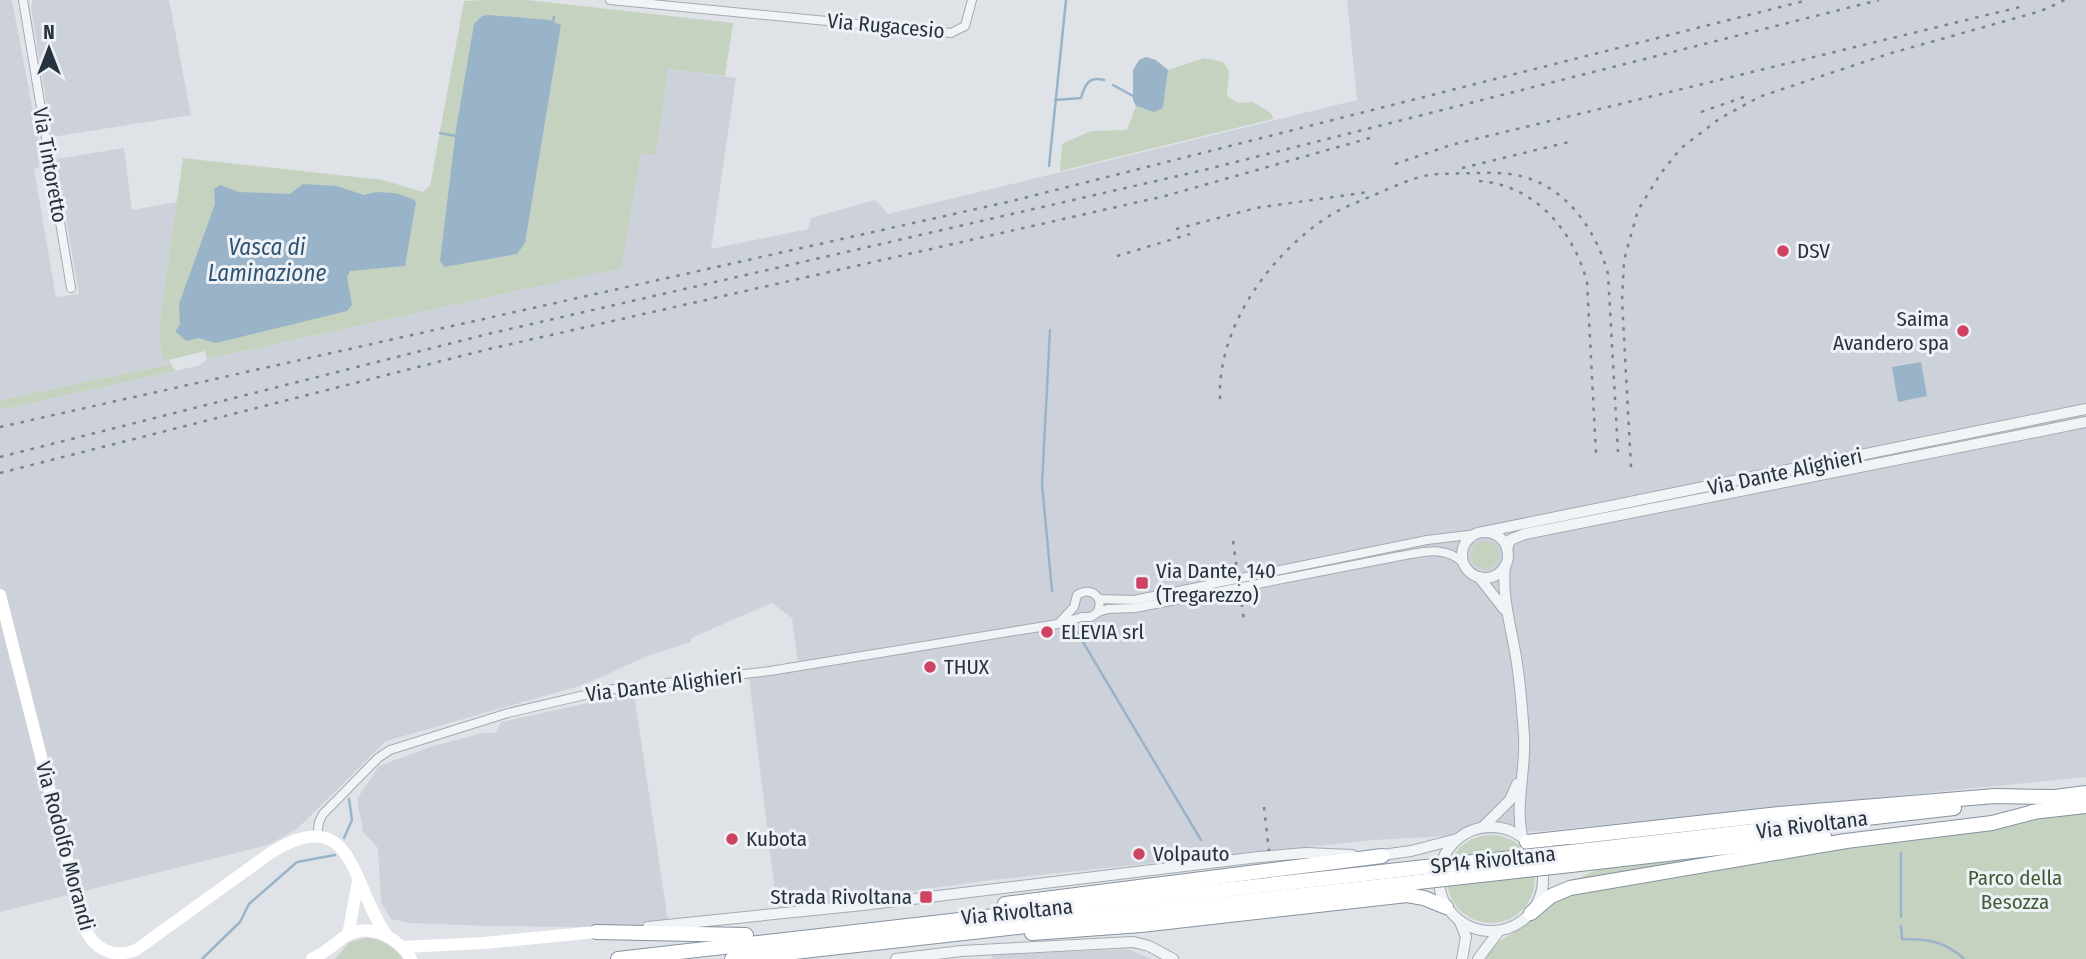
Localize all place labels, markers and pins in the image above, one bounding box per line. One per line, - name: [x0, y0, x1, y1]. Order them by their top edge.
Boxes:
- place label: DSV: [1797, 238, 1830, 264]
- marker: DSV: [1775, 243, 1791, 259]
- place label: Saima Avandero spa: [1833, 306, 1949, 356]
- marker: Saima Avandero spa: [1955, 323, 1971, 339]
- place label: Via Dante, 140 (Tregarezzo): [1156, 558, 1276, 608]
- marker: Via Dante, 140 (Tregarezzo): [1134, 575, 1150, 591]
- place label: ELEVIA srl: [1061, 619, 1144, 645]
- marker: ELEVIA srl: [1039, 624, 1055, 640]
- place label: THUX: [944, 654, 990, 680]
- marker: THUX: [922, 659, 938, 675]
- place label: Kubota: [746, 826, 807, 852]
- marker: Kubota: [724, 831, 740, 847]
- place label: Volpauto: [1153, 841, 1230, 867]
- marker: Volpauto: [1131, 846, 1147, 862]
- place label: Strada Rivoltana: [770, 884, 912, 910]
- marker: Strada Rivoltana: [918, 889, 934, 905]

